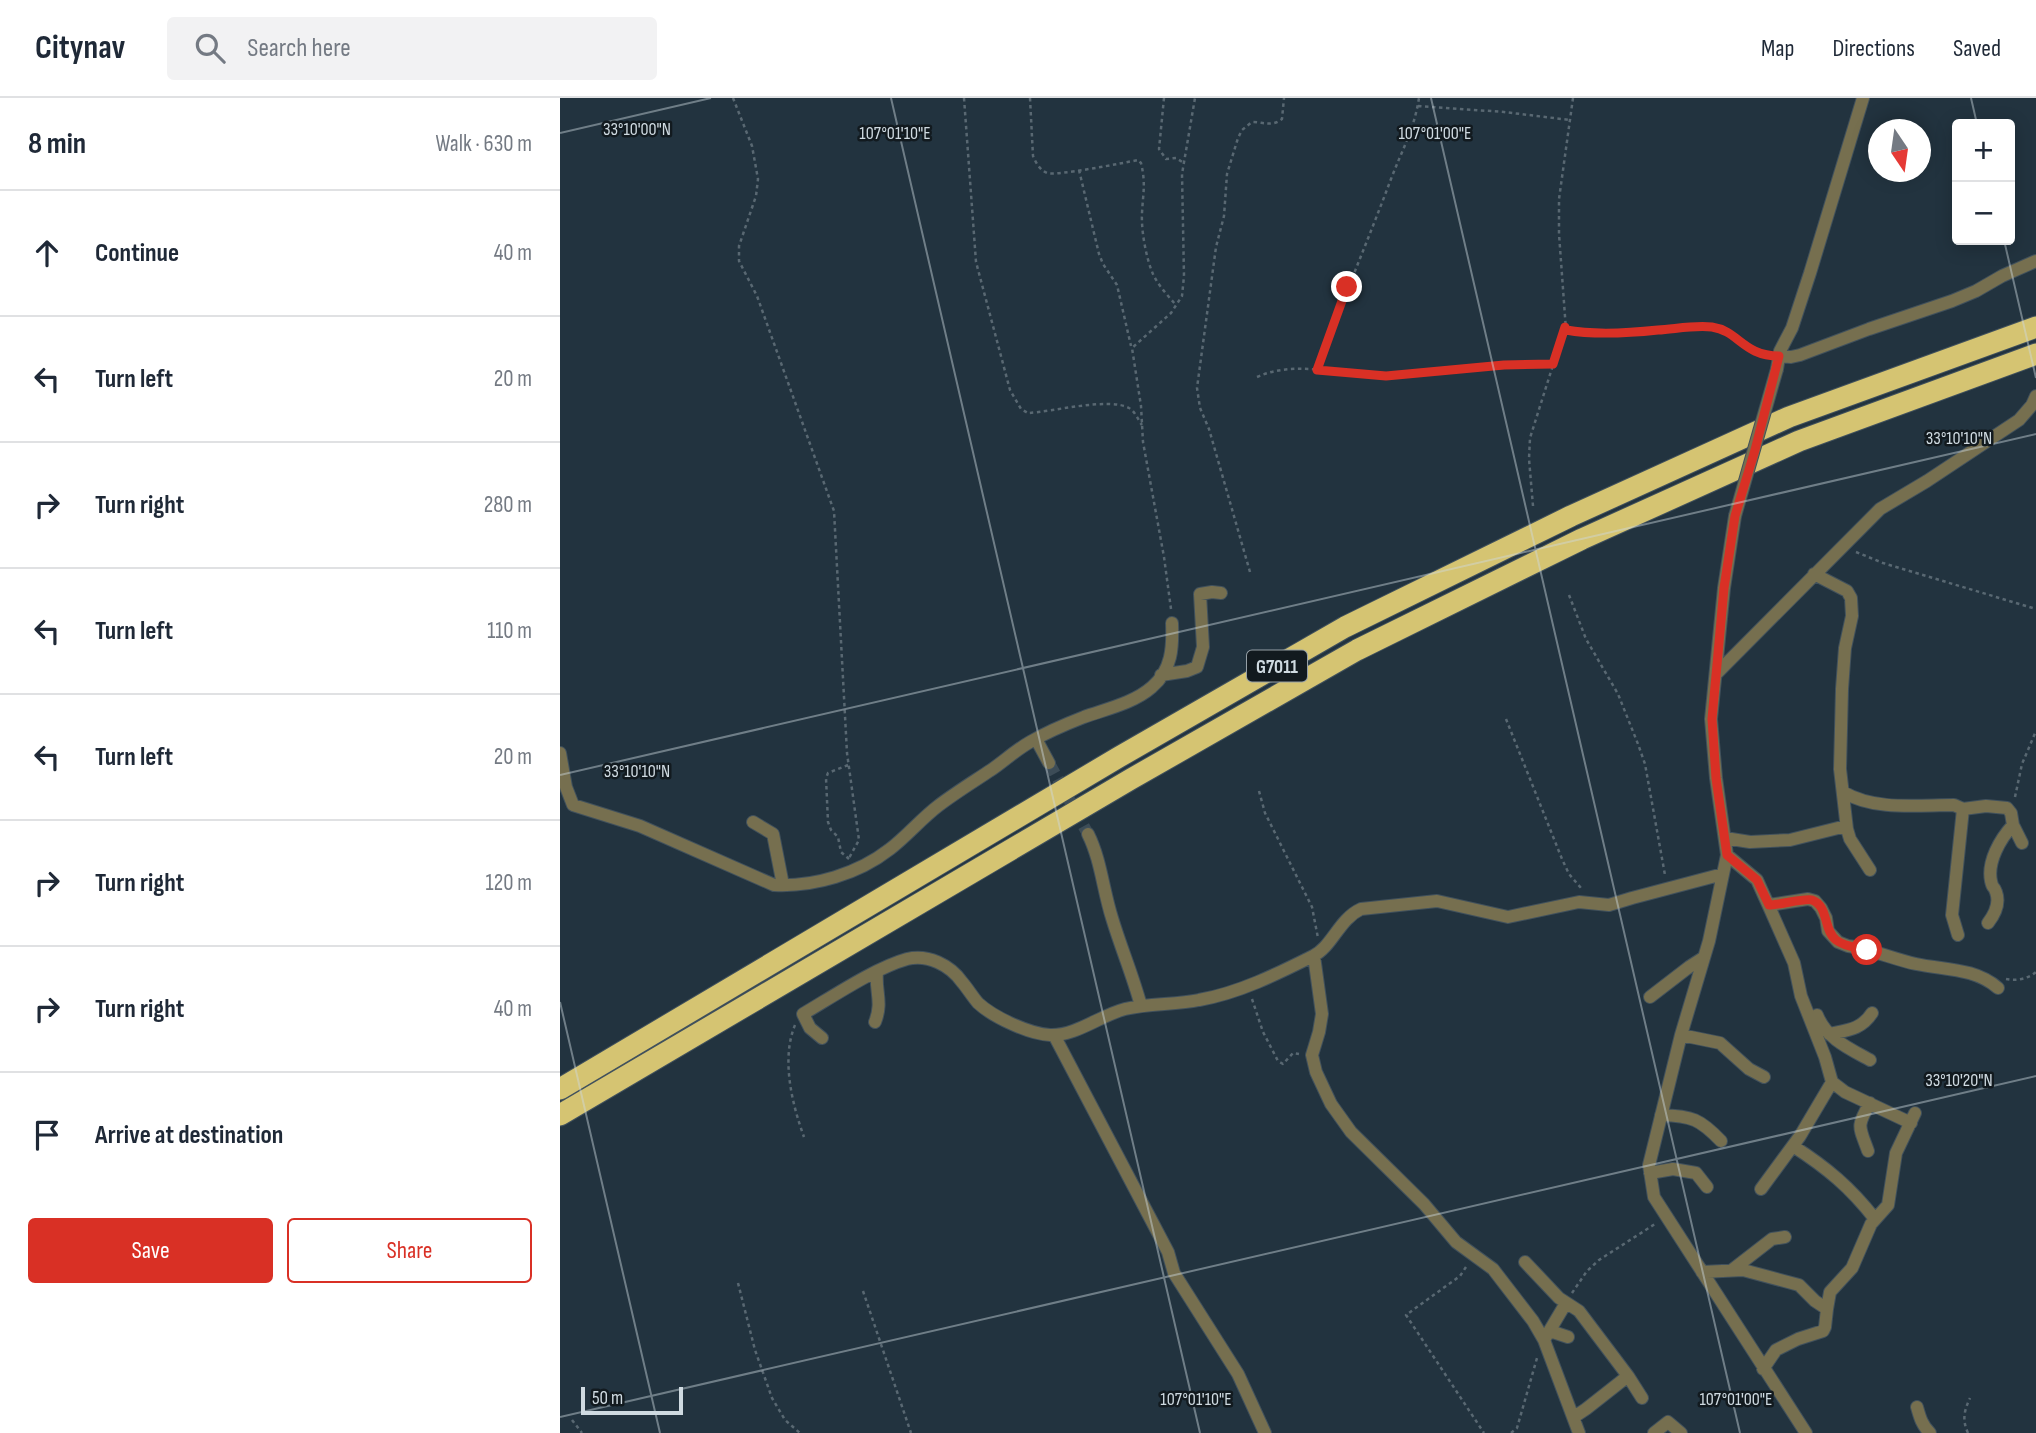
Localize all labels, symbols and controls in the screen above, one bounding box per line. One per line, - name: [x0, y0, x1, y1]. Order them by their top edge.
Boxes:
- search box: [167, 17, 657, 80]
- text: Citynav: [35, 28, 125, 68]
- icon: search: [191, 29, 229, 67]
- text: Search here: [247, 33, 351, 64]
- text: Map: [1761, 34, 1794, 63]
- text: Directions: [1832, 34, 1915, 63]
- text: Saved: [1953, 34, 2001, 63]
- text: 33°10'00"N: [603, 119, 671, 140]
- north arrow: [1868, 119, 1931, 182]
- map controls: [1952, 119, 2015, 245]
- button: +: [1952, 119, 2015, 182]
- text: 107°01'10"E: [859, 123, 931, 144]
- text: 107°01'00"E: [1398, 123, 1472, 144]
- text: 8 min: [28, 126, 86, 162]
- text: Walk · 630 m: [435, 130, 532, 158]
- button: −: [1952, 182, 2015, 245]
- icon: ahead: [28, 234, 66, 272]
- text: Continue: [95, 238, 179, 269]
- text: 40 m: [494, 239, 532, 267]
- route end: [1331, 271, 1362, 302]
- icon: left: [28, 360, 66, 398]
- text: Turn left: [95, 364, 173, 395]
- text: 20 m: [494, 365, 532, 393]
- text: 33°10'10"N: [1926, 428, 1992, 449]
- icon: right: [28, 486, 66, 524]
- text: Turn right: [95, 490, 184, 521]
- text: 280 m: [484, 491, 532, 519]
- icon: left: [28, 612, 66, 650]
- text: Turn left: [95, 616, 173, 647]
- text: 110 m: [487, 617, 532, 645]
- road number: G7011: [1247, 650, 1307, 681]
- icon: left: [28, 738, 66, 776]
- text: Turn left: [95, 742, 173, 773]
- text: 20 m: [494, 743, 532, 771]
- text: 33°10'10"N: [604, 761, 670, 782]
- icon: right: [28, 864, 66, 902]
- text: Turn right: [95, 868, 184, 899]
- text: 120 m: [486, 869, 532, 897]
- route start: [1851, 934, 1882, 965]
- icon: right: [28, 990, 66, 1028]
- text: Turn right: [95, 994, 184, 1025]
- text: 40 m: [494, 995, 532, 1023]
- text: 33°10'20"N: [1925, 1070, 1993, 1091]
- icon: arrive: [28, 1116, 66, 1154]
- text: Arrive at destination: [95, 1120, 283, 1151]
- button: Save: [28, 1218, 273, 1283]
- button: Share: [287, 1218, 532, 1283]
- scale bar: [581, 1384, 682, 1416]
- text: 50 m: [592, 1387, 623, 1410]
- text: 107°01'10"E: [1160, 1389, 1232, 1410]
- text: 107°01'00"E: [1699, 1389, 1773, 1410]

